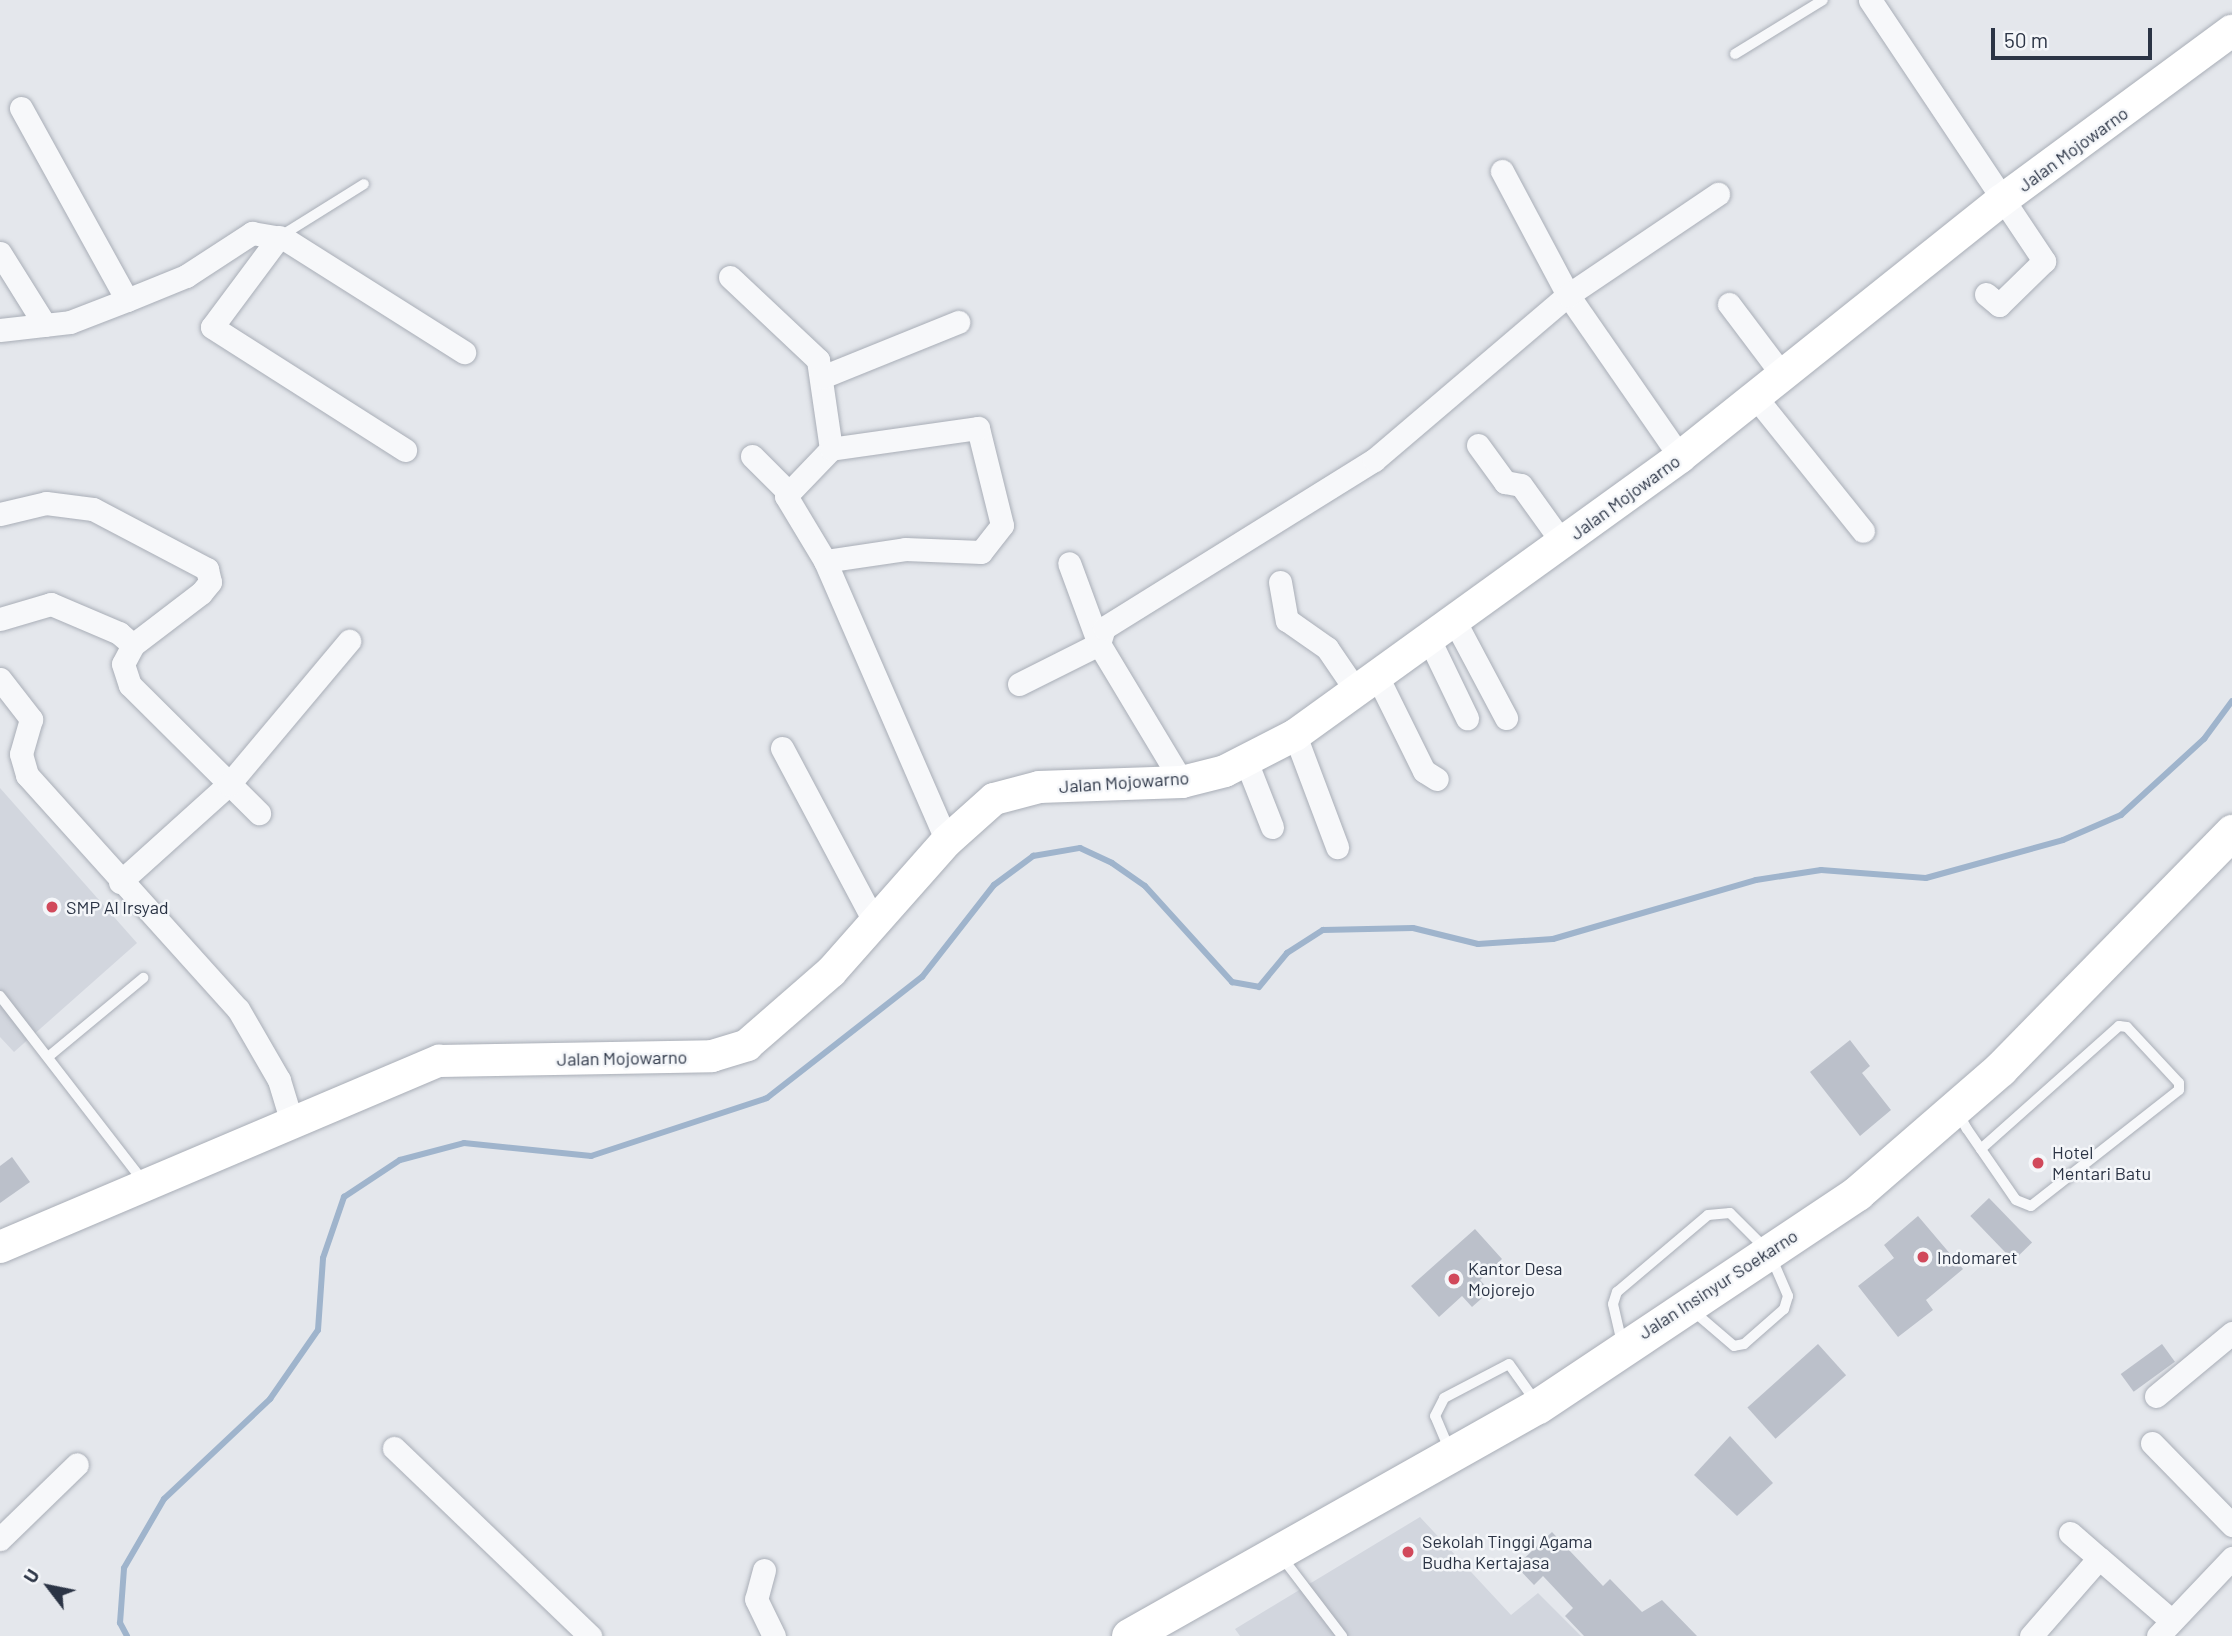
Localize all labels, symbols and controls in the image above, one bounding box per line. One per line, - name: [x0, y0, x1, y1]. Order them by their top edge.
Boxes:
- scale bar: [1994, 14, 2155, 58]
- text: 50 m: [2004, 27, 2048, 52]
- street label: Jalan Mojowarno: [2014, 102, 2132, 196]
- street label: Jalan Mojowarno: [1566, 450, 1684, 544]
- street label: Jalan Mojowarno: [1058, 767, 1190, 797]
- place label: SMP Al Irsyad: [66, 896, 169, 918]
- marker: SMP Al Irsyad: [44, 899, 60, 915]
- street label: Jalan Mojowarno: [556, 1046, 688, 1070]
- place label: Hotel Mentari Batu: [2052, 1142, 2151, 1184]
- marker: Hotel Mentari Batu: [2030, 1155, 2046, 1171]
- street label: Jalan Insinyur Soekarno: [1634, 1224, 1802, 1344]
- place label: Indomaret: [1937, 1246, 2017, 1268]
- marker: Indomaret: [1915, 1249, 1931, 1265]
- place label: Kantor Desa Mojorejo: [1468, 1258, 1563, 1300]
- marker: Kantor Desa Mojorejo: [1446, 1271, 1462, 1287]
- place label: Sekolah Tinggi Agama Budha Kertajasa: [1422, 1531, 1592, 1574]
- marker: Sekolah Tinggi Agama Budha Kertajasa: [1400, 1544, 1416, 1560]
- north arrow: [14, 1552, 84, 1622]
- text: U: [18, 1564, 44, 1587]

